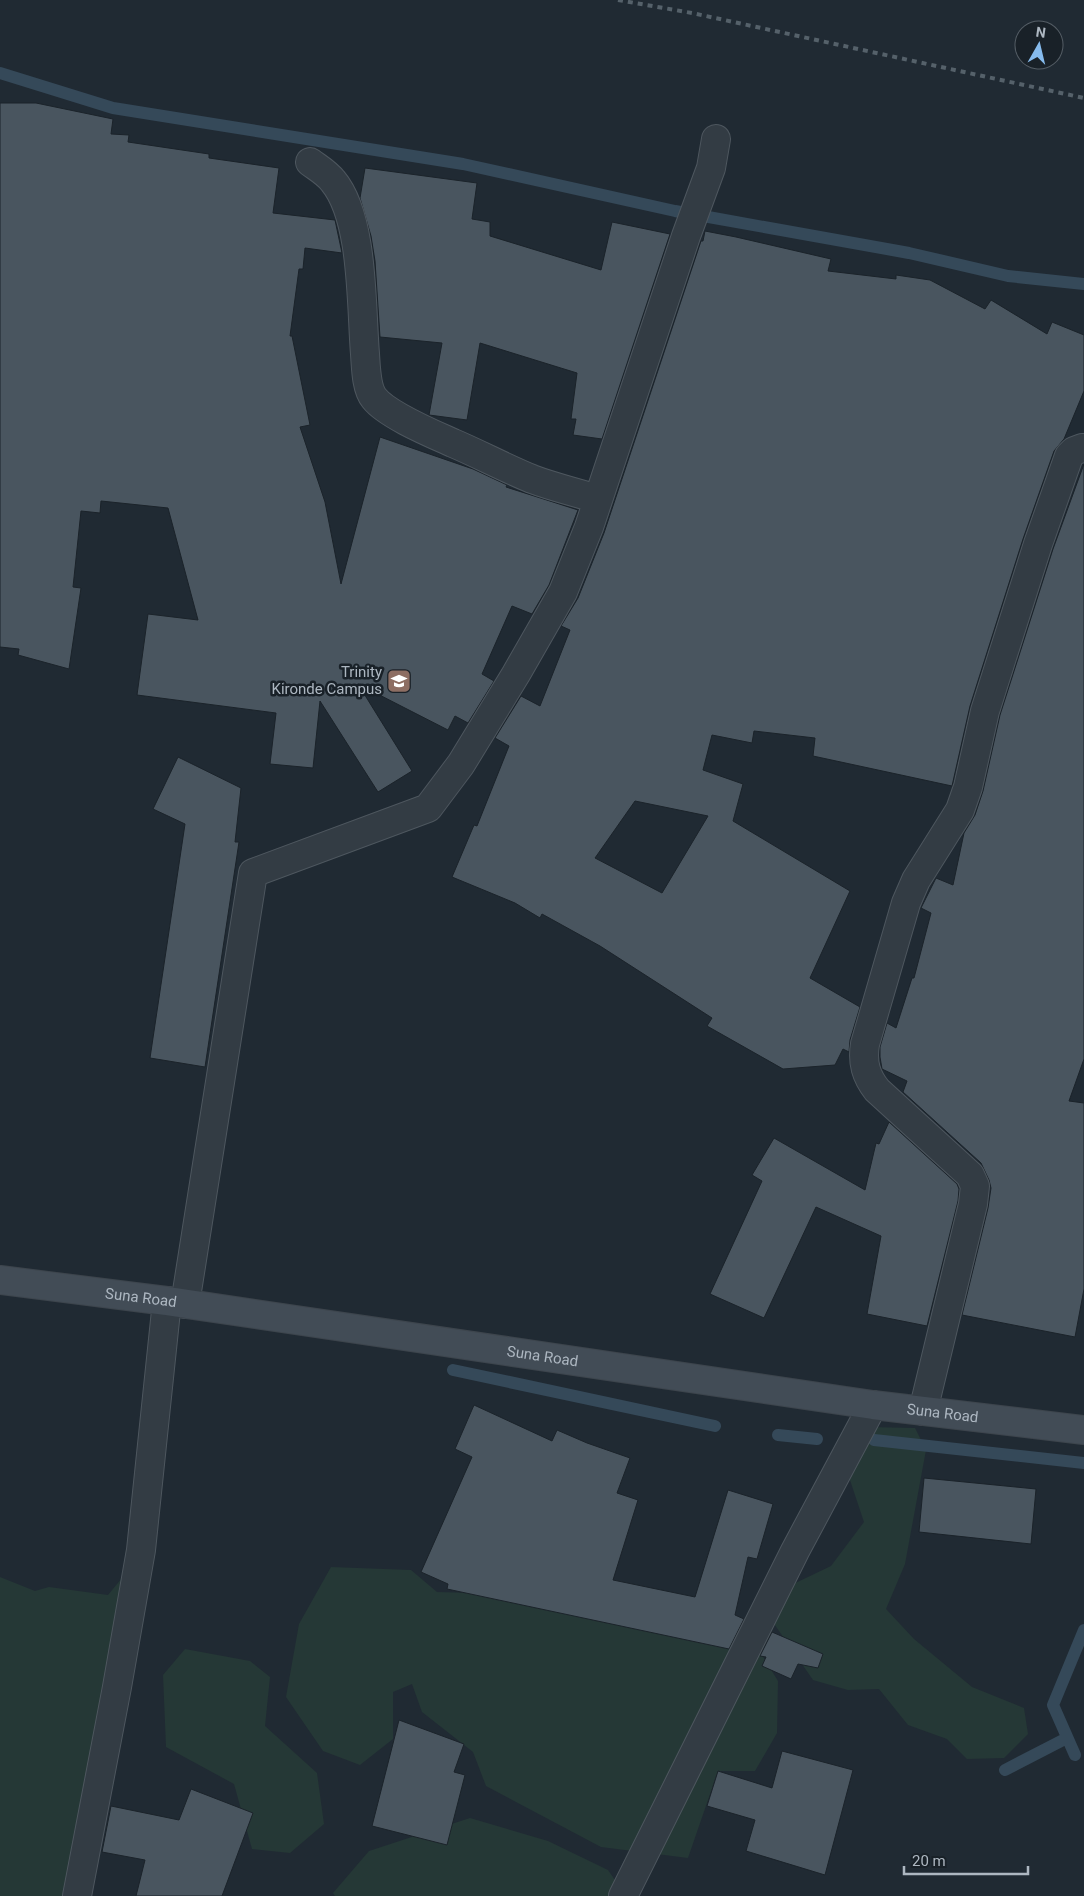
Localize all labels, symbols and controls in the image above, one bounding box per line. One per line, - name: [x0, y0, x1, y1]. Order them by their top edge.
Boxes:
- north arrow: [1014, 20, 1064, 70]
- text: N: [1035, 24, 1047, 41]
- place label: Trinity Kironde Campus: [272, 663, 382, 698]
- school or university icon: Trinity Kironde Campus: [386, 668, 412, 694]
- street label: Suna Road: [104, 1284, 178, 1311]
- street label: Suna Road: [506, 1342, 579, 1370]
- street label: Suna Road: [906, 1400, 979, 1426]
- scale bar: [904, 1844, 1028, 1876]
- text: 20 m: [912, 1852, 946, 1870]

